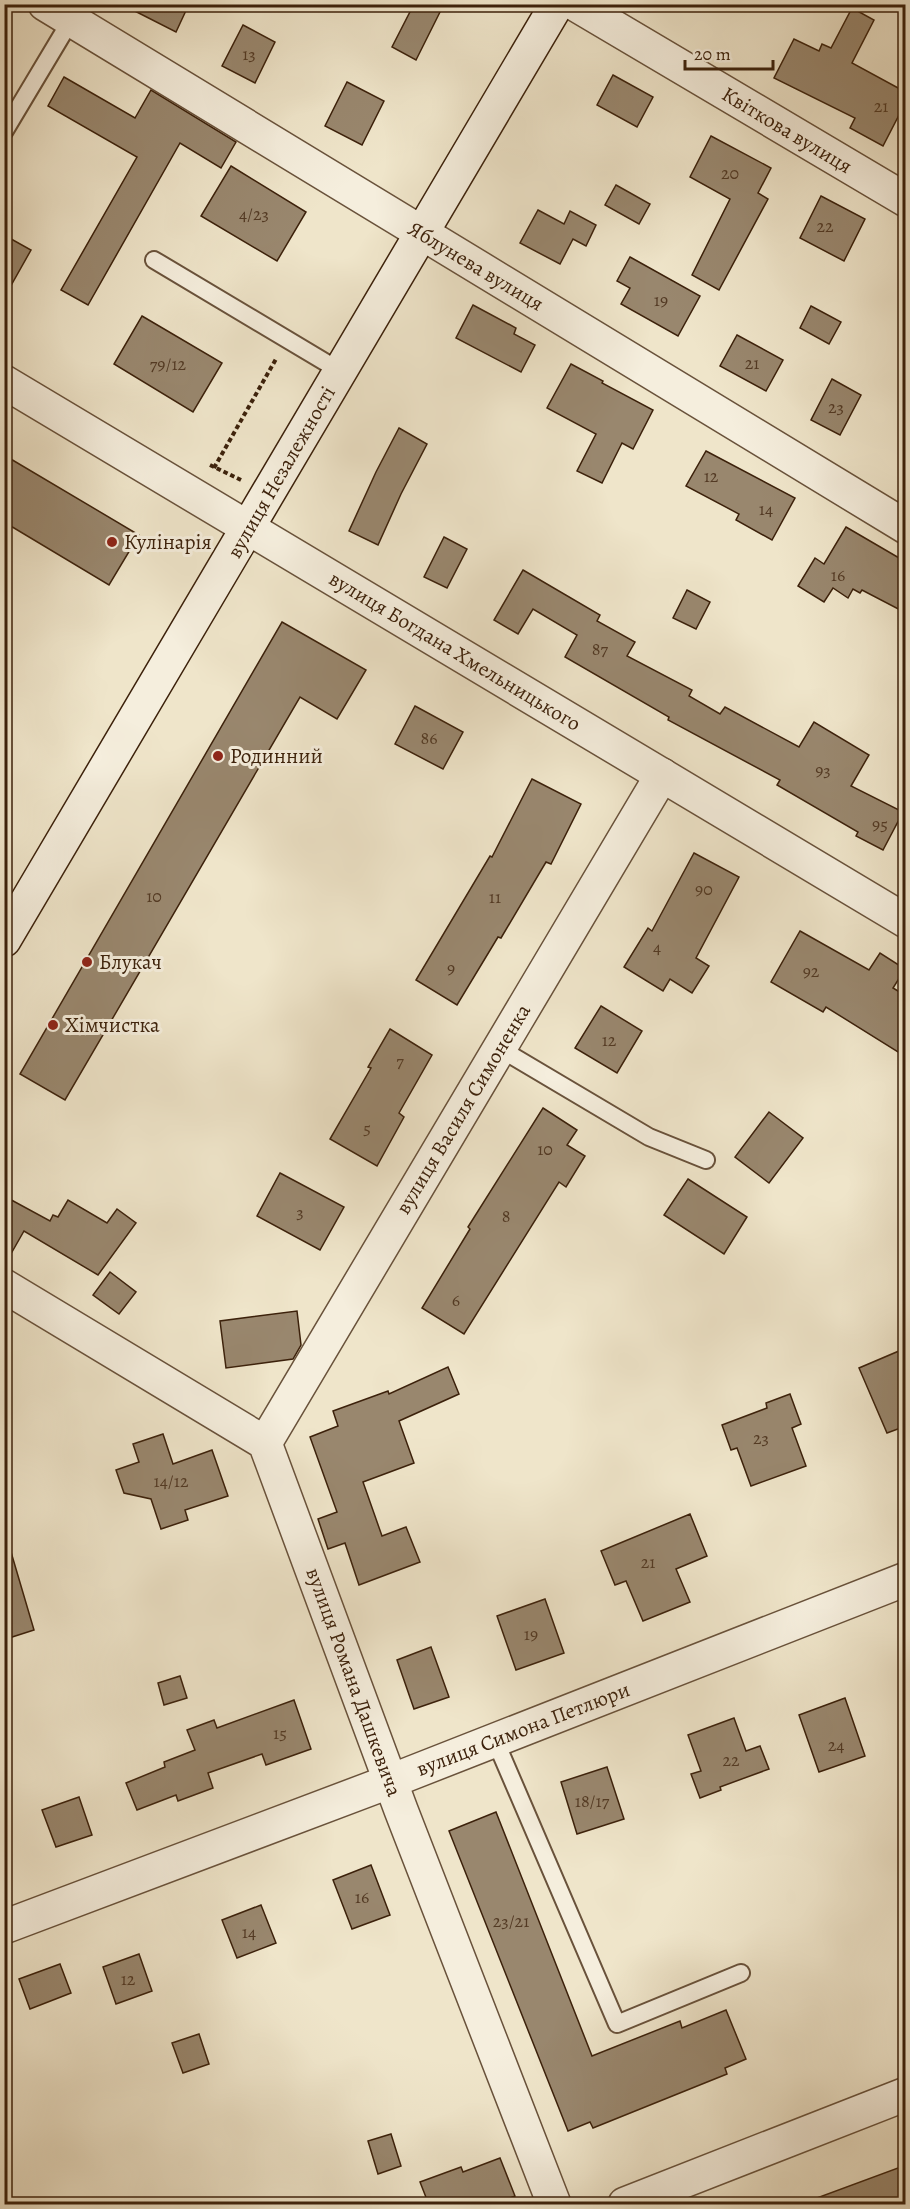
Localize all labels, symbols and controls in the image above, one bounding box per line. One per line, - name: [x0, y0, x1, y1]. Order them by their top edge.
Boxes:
- scale bar: [685, 33, 774, 71]
- house number: 13: [242, 42, 256, 66]
- text: 20 m: [694, 42, 731, 66]
- street label: Квіткова вулиця: [717, 80, 857, 180]
- house number: 21: [874, 94, 888, 118]
- house number: 20: [721, 161, 739, 185]
- house number: 4/23: [239, 202, 269, 226]
- street label: Яблунева вулиця: [403, 214, 549, 318]
- house number: 22: [816, 214, 834, 238]
- house number: 19: [654, 288, 668, 312]
- house number: 21: [745, 351, 759, 375]
- house number: 79/12: [150, 352, 187, 376]
- street label: вулиця Незалежності: [220, 381, 342, 563]
- house number: 23: [828, 395, 844, 419]
- house number: 12: [704, 464, 719, 488]
- house number: 14: [759, 497, 773, 521]
- place label: Кулінарія: [124, 528, 212, 556]
- marker: Кулінарія: [105, 535, 119, 549]
- house number: 16: [831, 563, 845, 587]
- street label: вулиця Богдана Хмельницького: [324, 565, 586, 737]
- house number: 87: [592, 637, 609, 661]
- house number: 86: [420, 726, 438, 750]
- place label: Родинний: [230, 742, 323, 770]
- marker: Родинний: [211, 749, 225, 763]
- house number: 93: [815, 758, 831, 782]
- house number: 95: [872, 812, 888, 836]
- house number: 90: [695, 877, 713, 901]
- house number: 10: [146, 884, 162, 908]
- house number: 11: [489, 885, 501, 909]
- house number: 4: [653, 935, 661, 959]
- place label: Блукач: [99, 948, 162, 976]
- marker: Блукач: [80, 955, 94, 969]
- house number: 9: [447, 956, 455, 980]
- house number: 92: [803, 959, 820, 983]
- street label: вулиця Василя Симоненка: [389, 998, 537, 1219]
- place label: Хімчистка: [65, 1011, 160, 1039]
- marker: Хімчистка: [46, 1018, 60, 1032]
- house number: 12: [602, 1028, 617, 1052]
- house number: 7: [396, 1049, 404, 1073]
- house number: 5: [363, 1116, 371, 1140]
- house number: 10: [537, 1137, 553, 1161]
- house number: 3: [296, 1200, 304, 1224]
- house number: 8: [502, 1204, 510, 1228]
- house number: 6: [452, 1288, 460, 1312]
- house number: 23: [753, 1426, 769, 1450]
- house number: 14/12: [154, 1469, 189, 1493]
- house number: 21: [641, 1550, 655, 1574]
- street label: вулиця Романа Дашкевича: [300, 1564, 409, 1801]
- house number: 19: [524, 1622, 538, 1646]
- street label: вулиця Симона Петлюри: [412, 1675, 634, 1783]
- house number: 15: [273, 1721, 287, 1745]
- house number: 24: [828, 1733, 844, 1757]
- house number: 22: [722, 1748, 740, 1772]
- house number: 18/17: [575, 1789, 610, 1813]
- house number: 16: [355, 1885, 369, 1909]
- house number: 23/21: [493, 1909, 529, 1933]
- house number: 14: [242, 1920, 256, 1944]
- house number: 12: [121, 1967, 136, 1991]

